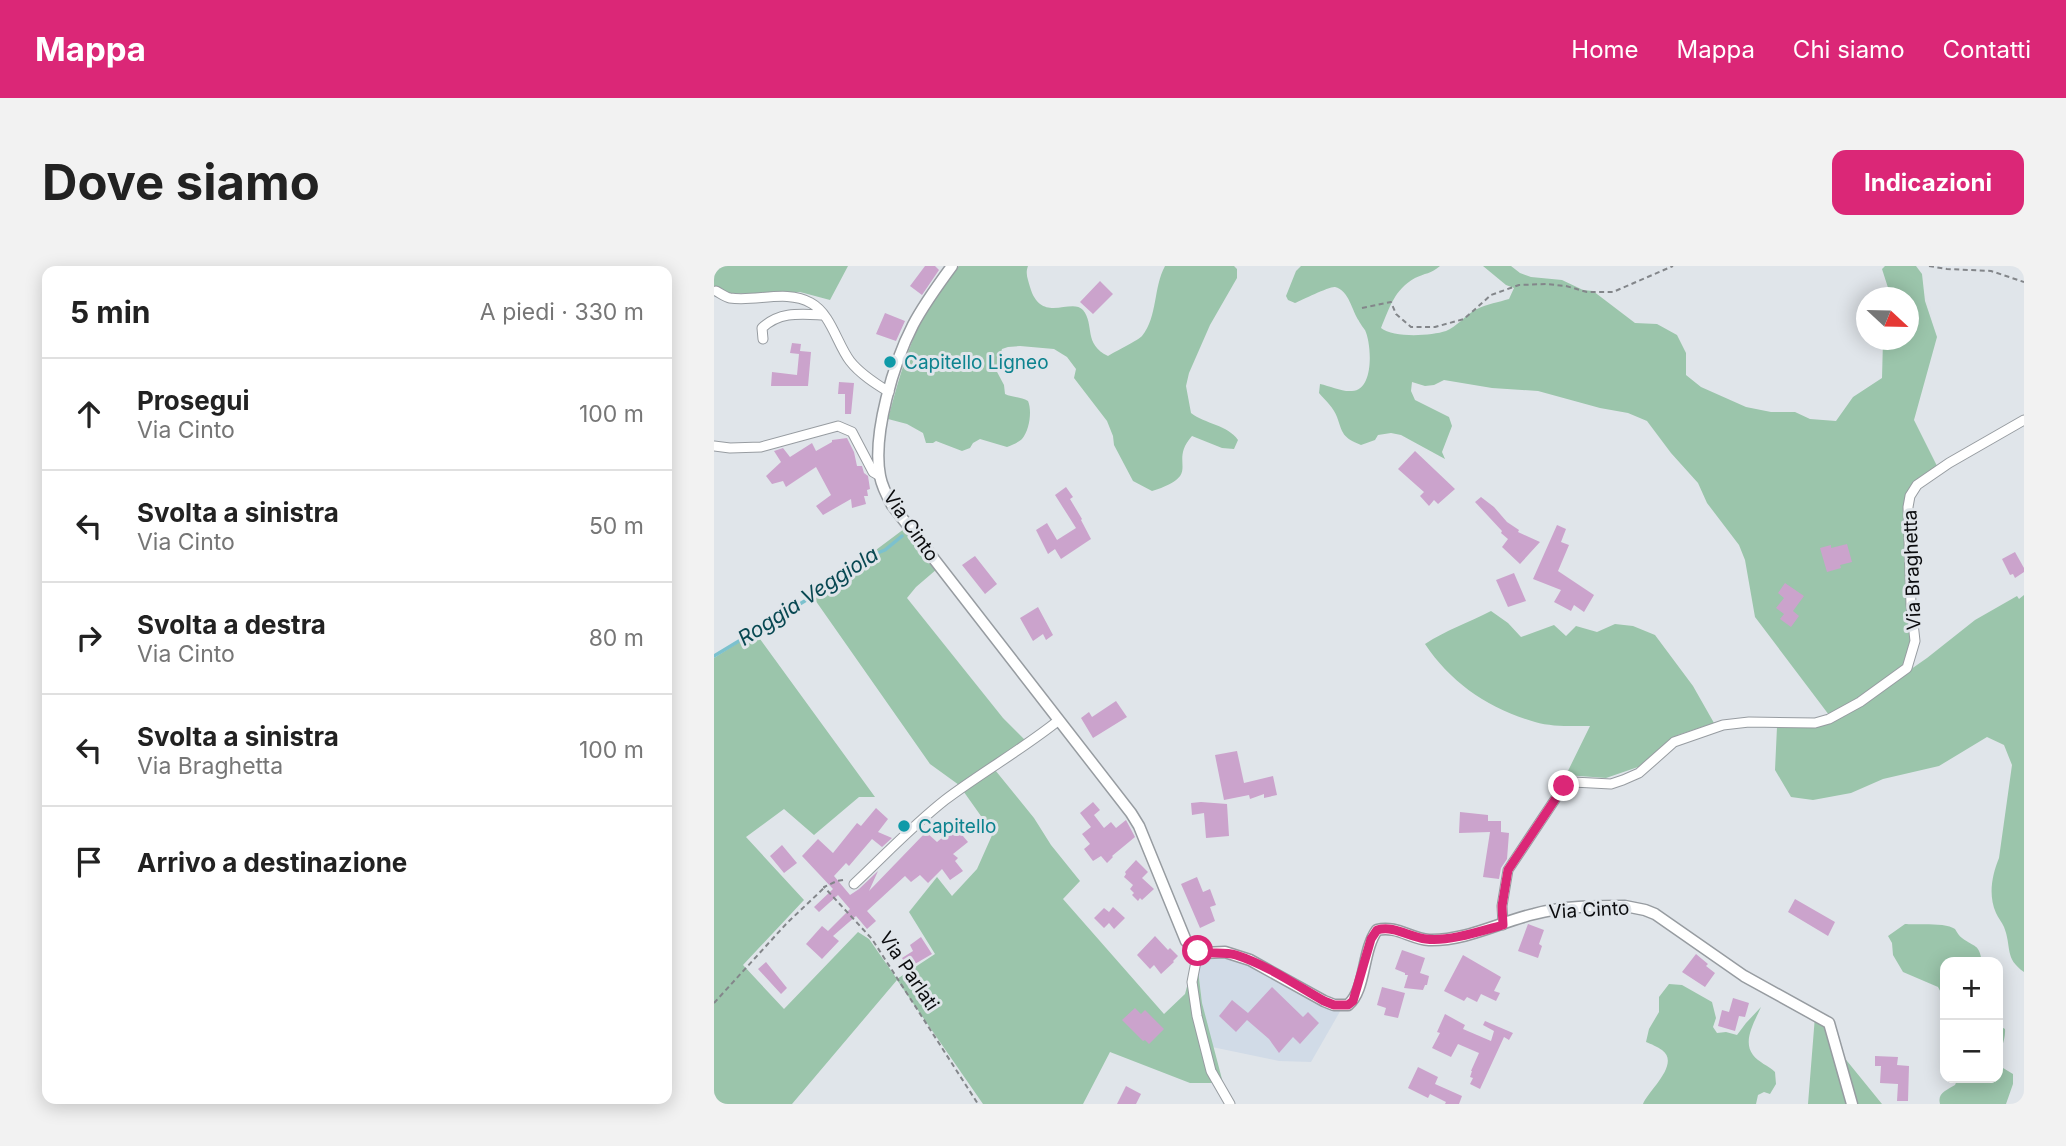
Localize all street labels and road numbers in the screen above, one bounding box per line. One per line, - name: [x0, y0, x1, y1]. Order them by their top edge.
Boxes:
- street label: Via Cinto: [878, 486, 944, 566]
- street label: Via Braghetta: [1898, 509, 1926, 631]
- street label: Via Cinto: [1548, 896, 1630, 924]
- street label: Via Parlati: [874, 927, 944, 1015]

